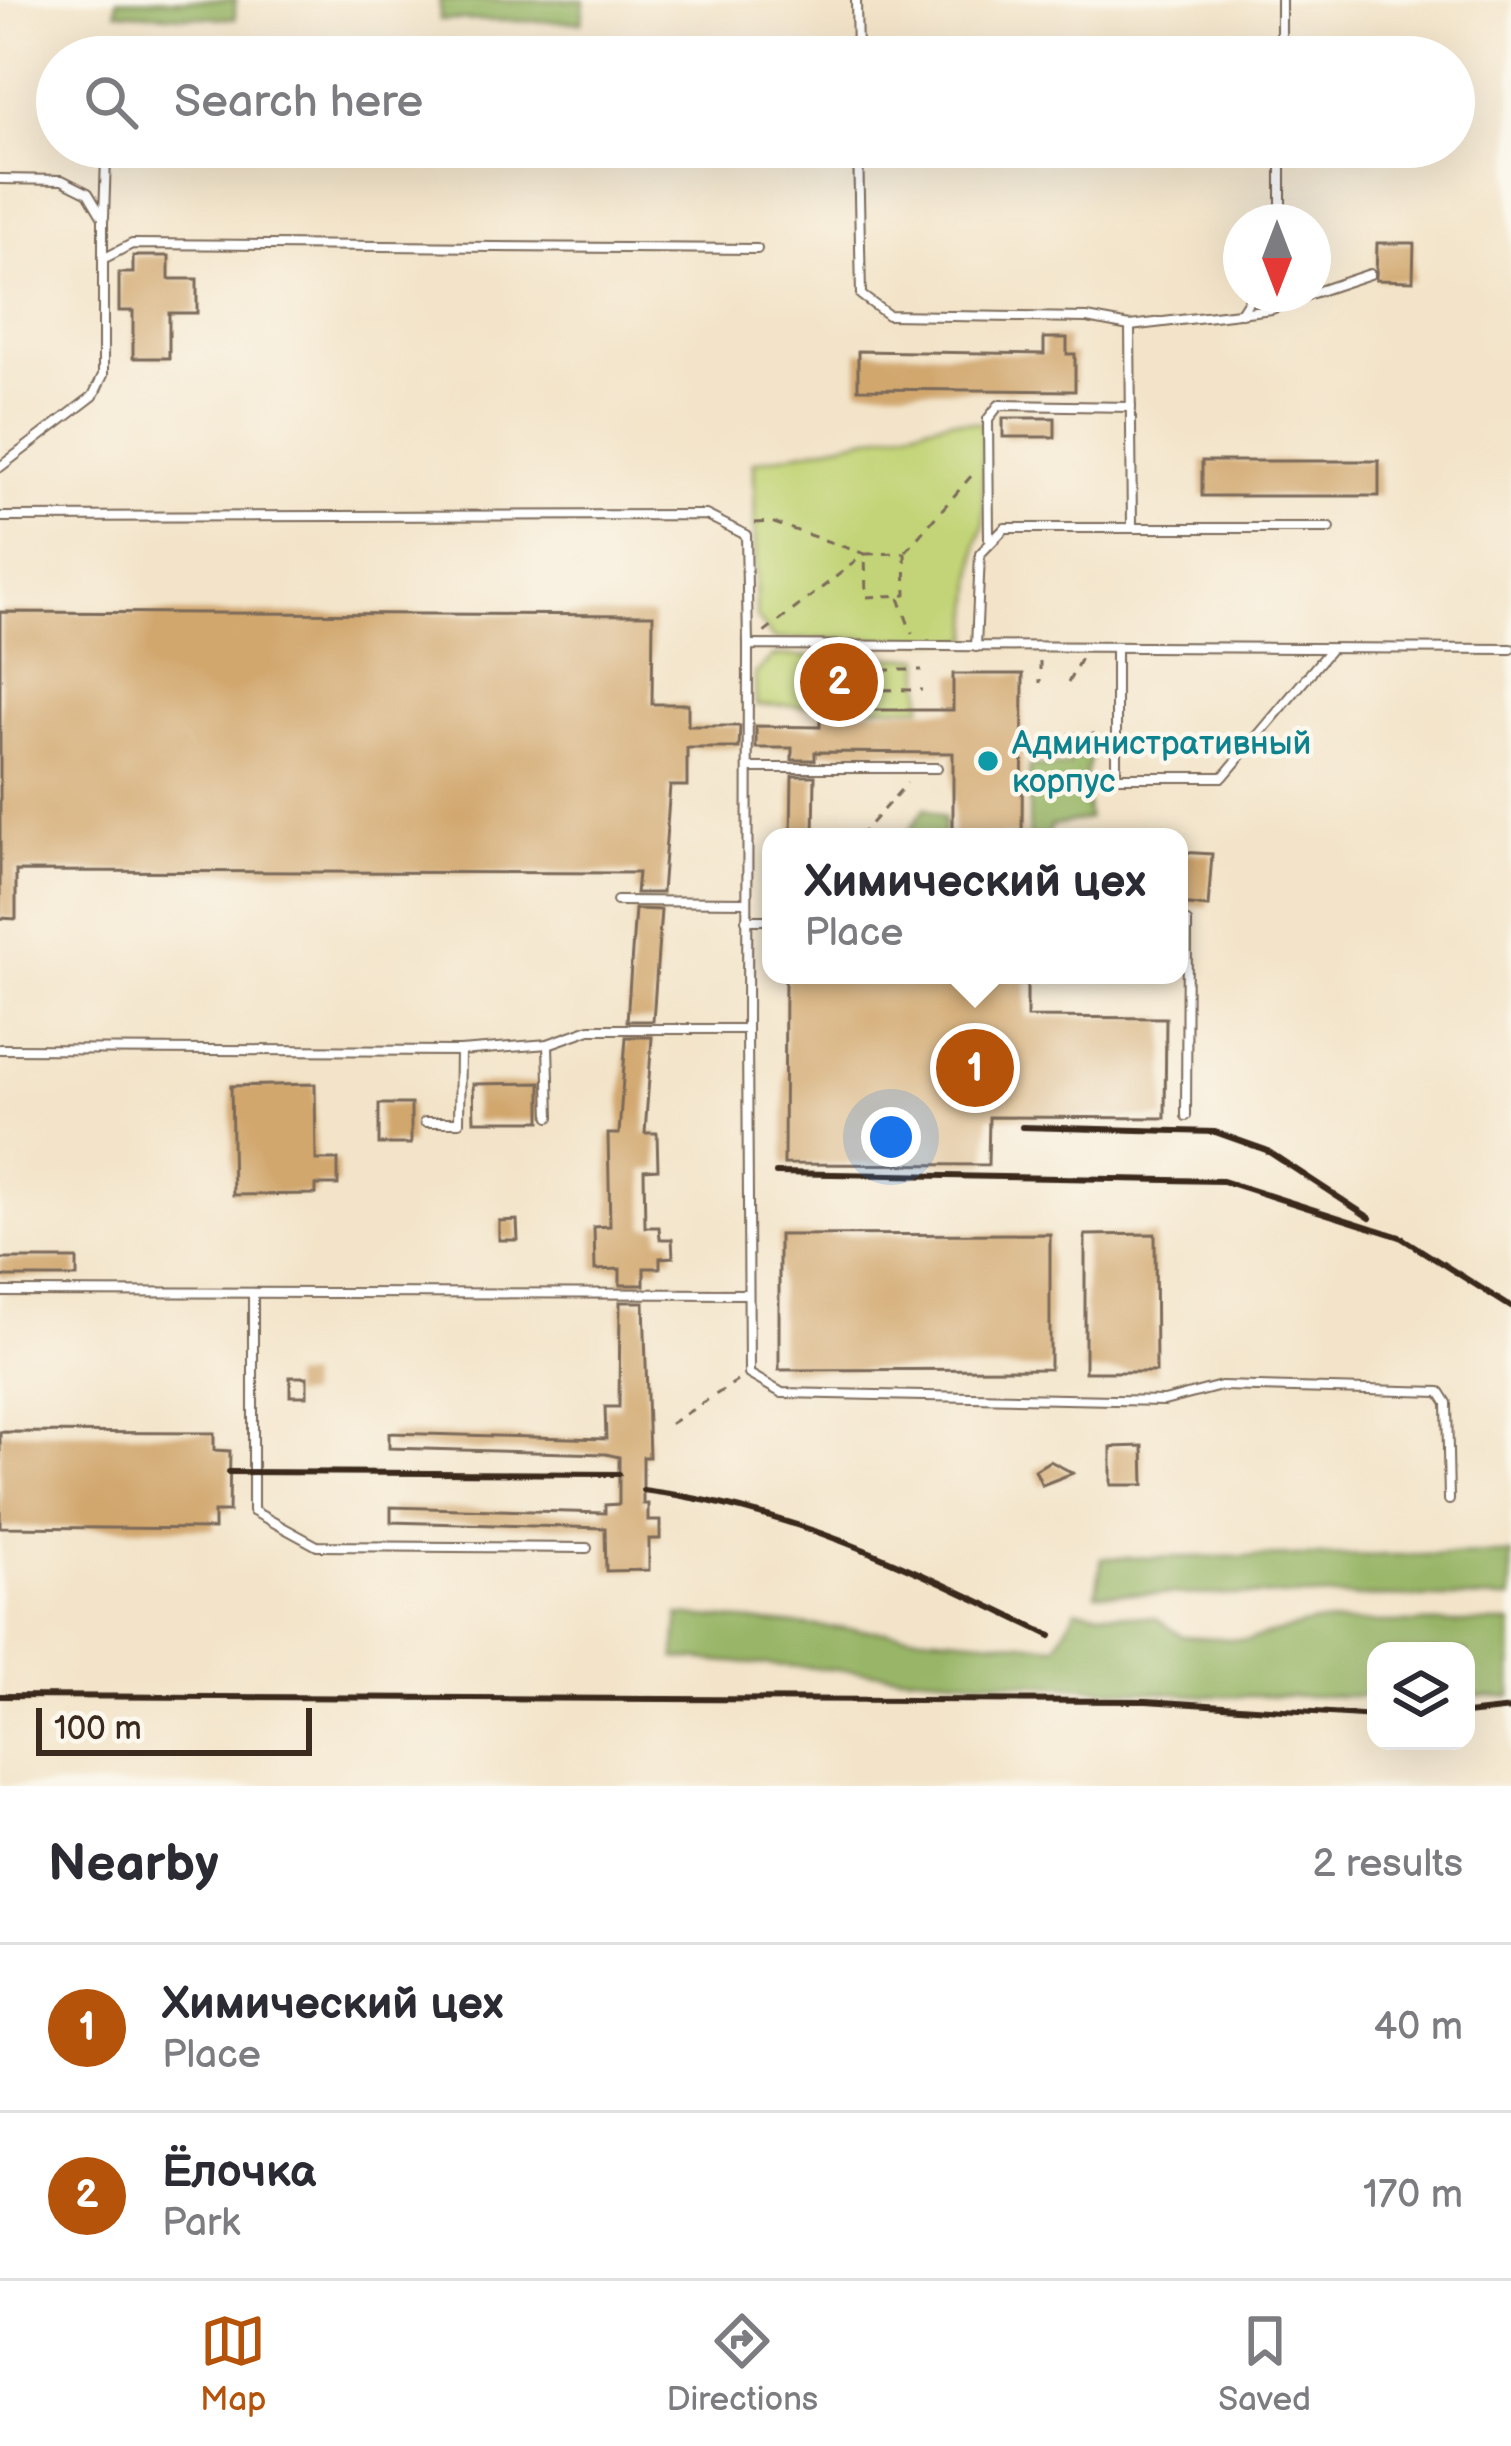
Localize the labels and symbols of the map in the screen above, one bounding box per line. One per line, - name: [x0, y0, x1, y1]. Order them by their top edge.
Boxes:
- north arrow: [1223, 204, 1331, 312]
- pin: 2: [800, 637, 878, 727]
- place label: Административный корпус: [1011, 724, 1311, 802]
- marker: Административный корпус: [975, 748, 1001, 774]
- pin: 1: [936, 1023, 1014, 1113]
- your location: [861, 1107, 921, 1167]
- scale bar: [36, 1702, 312, 1755]

